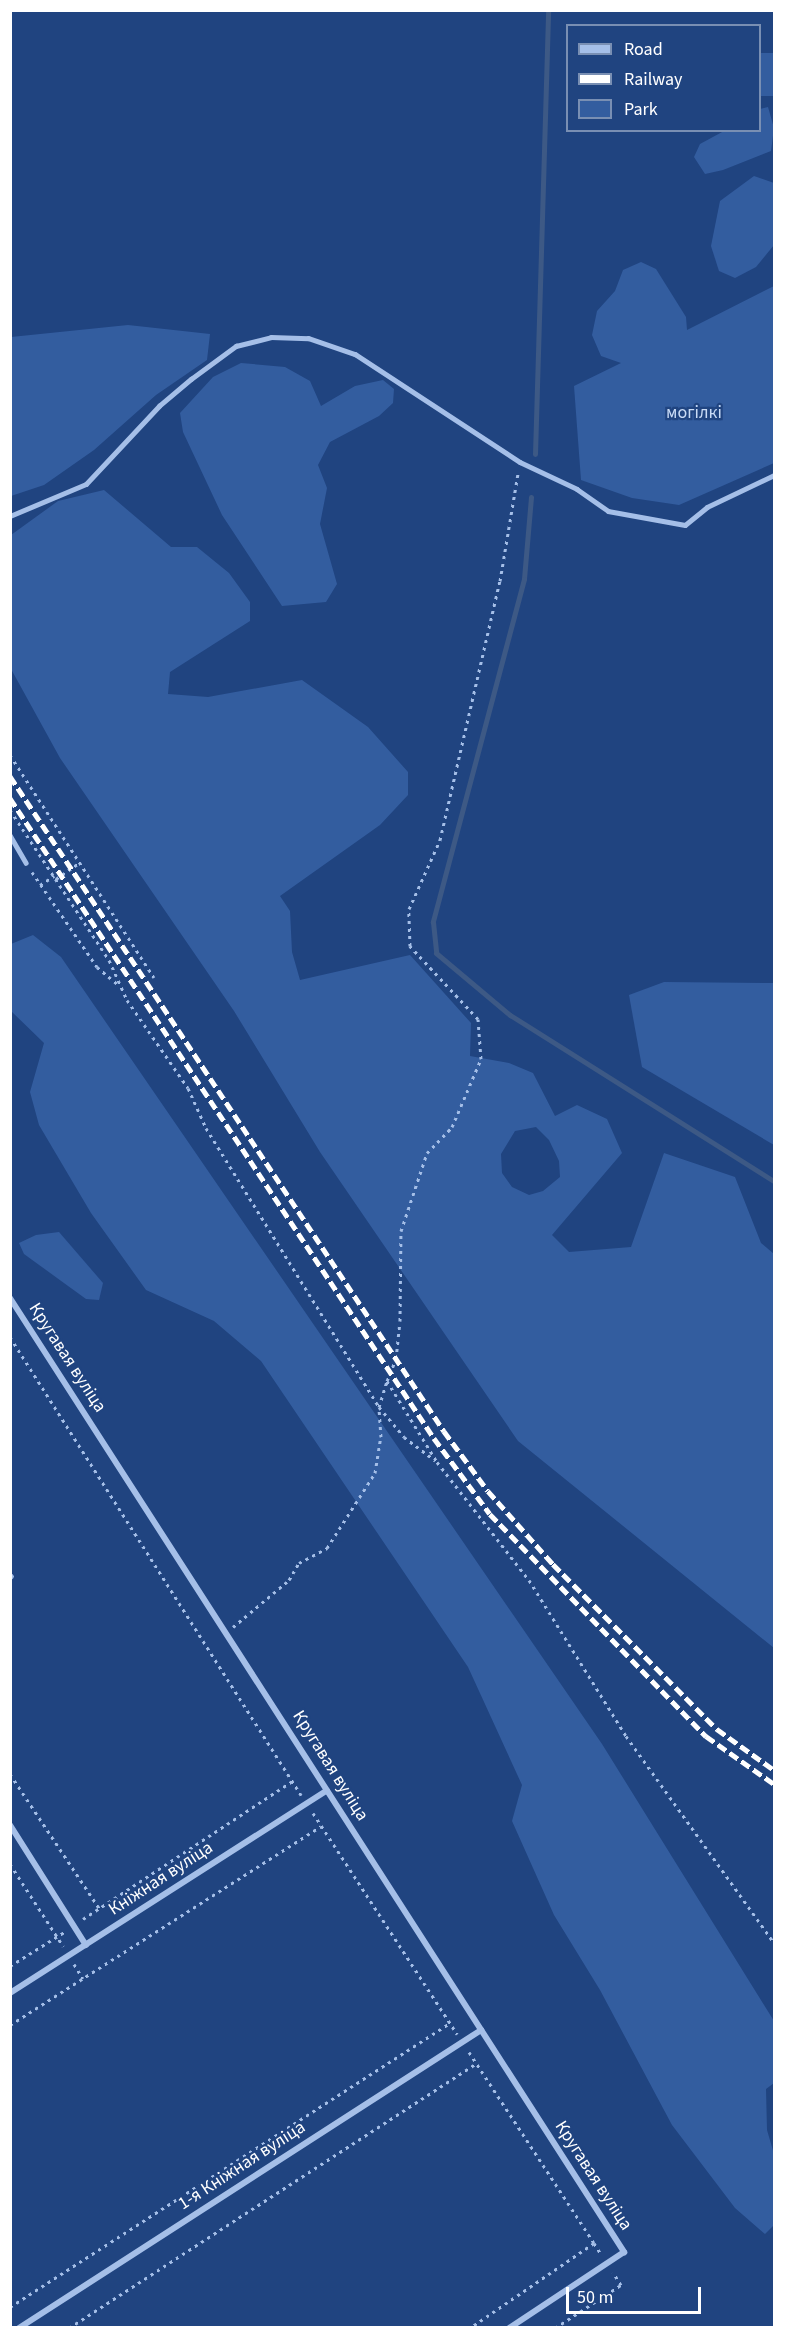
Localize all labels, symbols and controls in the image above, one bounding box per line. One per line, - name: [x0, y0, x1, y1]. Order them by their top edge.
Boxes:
- legend: [566, 24, 761, 132]
- text: Road: [624, 37, 663, 62]
- text: Railway: [624, 67, 683, 92]
- text: Park: [624, 97, 658, 122]
- park label: могілкі: [666, 402, 722, 424]
- street label: Кругавая вуліца: [24, 1299, 110, 1417]
- street label: Кругавая вуліца: [287, 1707, 373, 1825]
- street label: Кніжная вуліца: [105, 1837, 217, 1921]
- street label: 1-я Кніжная вуліца: [174, 2117, 310, 2215]
- street label: Кругавая вуліца: [550, 2117, 636, 2235]
- scale bar: [569, 2275, 704, 2313]
- text: 50 m: [577, 2285, 613, 2310]

